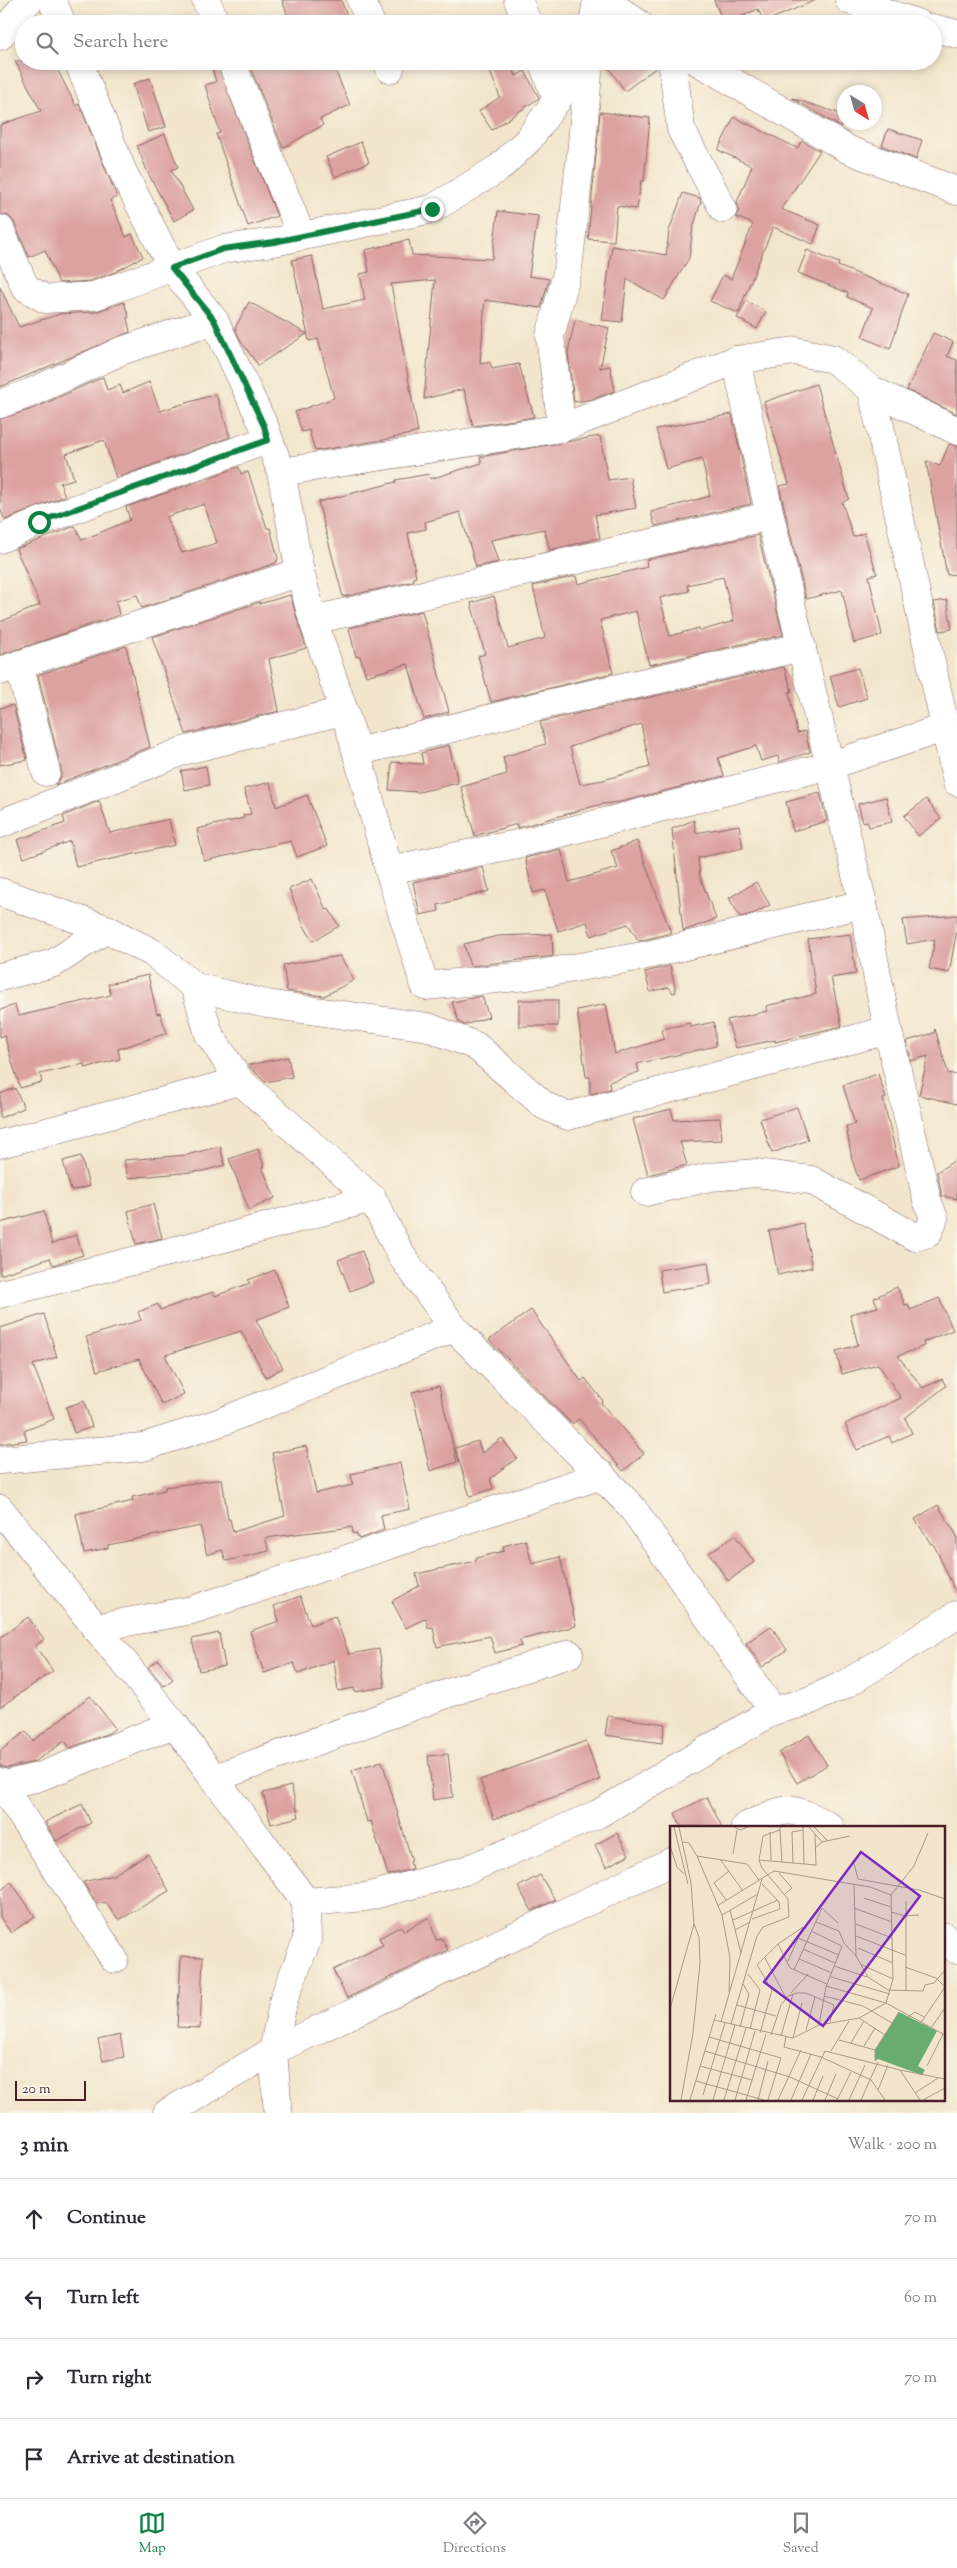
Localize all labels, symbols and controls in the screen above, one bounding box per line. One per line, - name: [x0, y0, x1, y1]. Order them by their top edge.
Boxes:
- search box: [15, 15, 942, 70]
- icon: search: [33, 29, 61, 57]
- text: Search here: [73, 29, 168, 56]
- north arrow: [837, 85, 882, 130]
- route end: [421, 198, 444, 221]
- route start: [28, 511, 51, 534]
- inset map: [670, 1826, 944, 2100]
- scale bar: [15, 2078, 86, 2101]
- text: 20 m: [22, 2080, 51, 2100]
- text: 3 min: [20, 2131, 69, 2161]
- text: Walk · 200 m: [848, 2134, 937, 2157]
- icon: ahead: [20, 2205, 48, 2233]
- text: Continue: [67, 2205, 146, 2232]
- text: 70 m: [904, 2207, 937, 2230]
- icon: left: [20, 2285, 48, 2313]
- text: Turn left: [67, 2285, 139, 2312]
- text: 60 m: [904, 2287, 937, 2310]
- icon: right: [20, 2365, 48, 2393]
- text: Turn right: [67, 2365, 151, 2392]
- text: 70 m: [904, 2367, 937, 2390]
- icon: arrive: [20, 2445, 48, 2473]
- text: Arrive at destination: [67, 2445, 235, 2472]
- tab: Map: [138, 2509, 166, 2559]
- tab: Directions: [443, 2509, 506, 2559]
- tab: Saved: [783, 2509, 819, 2559]

